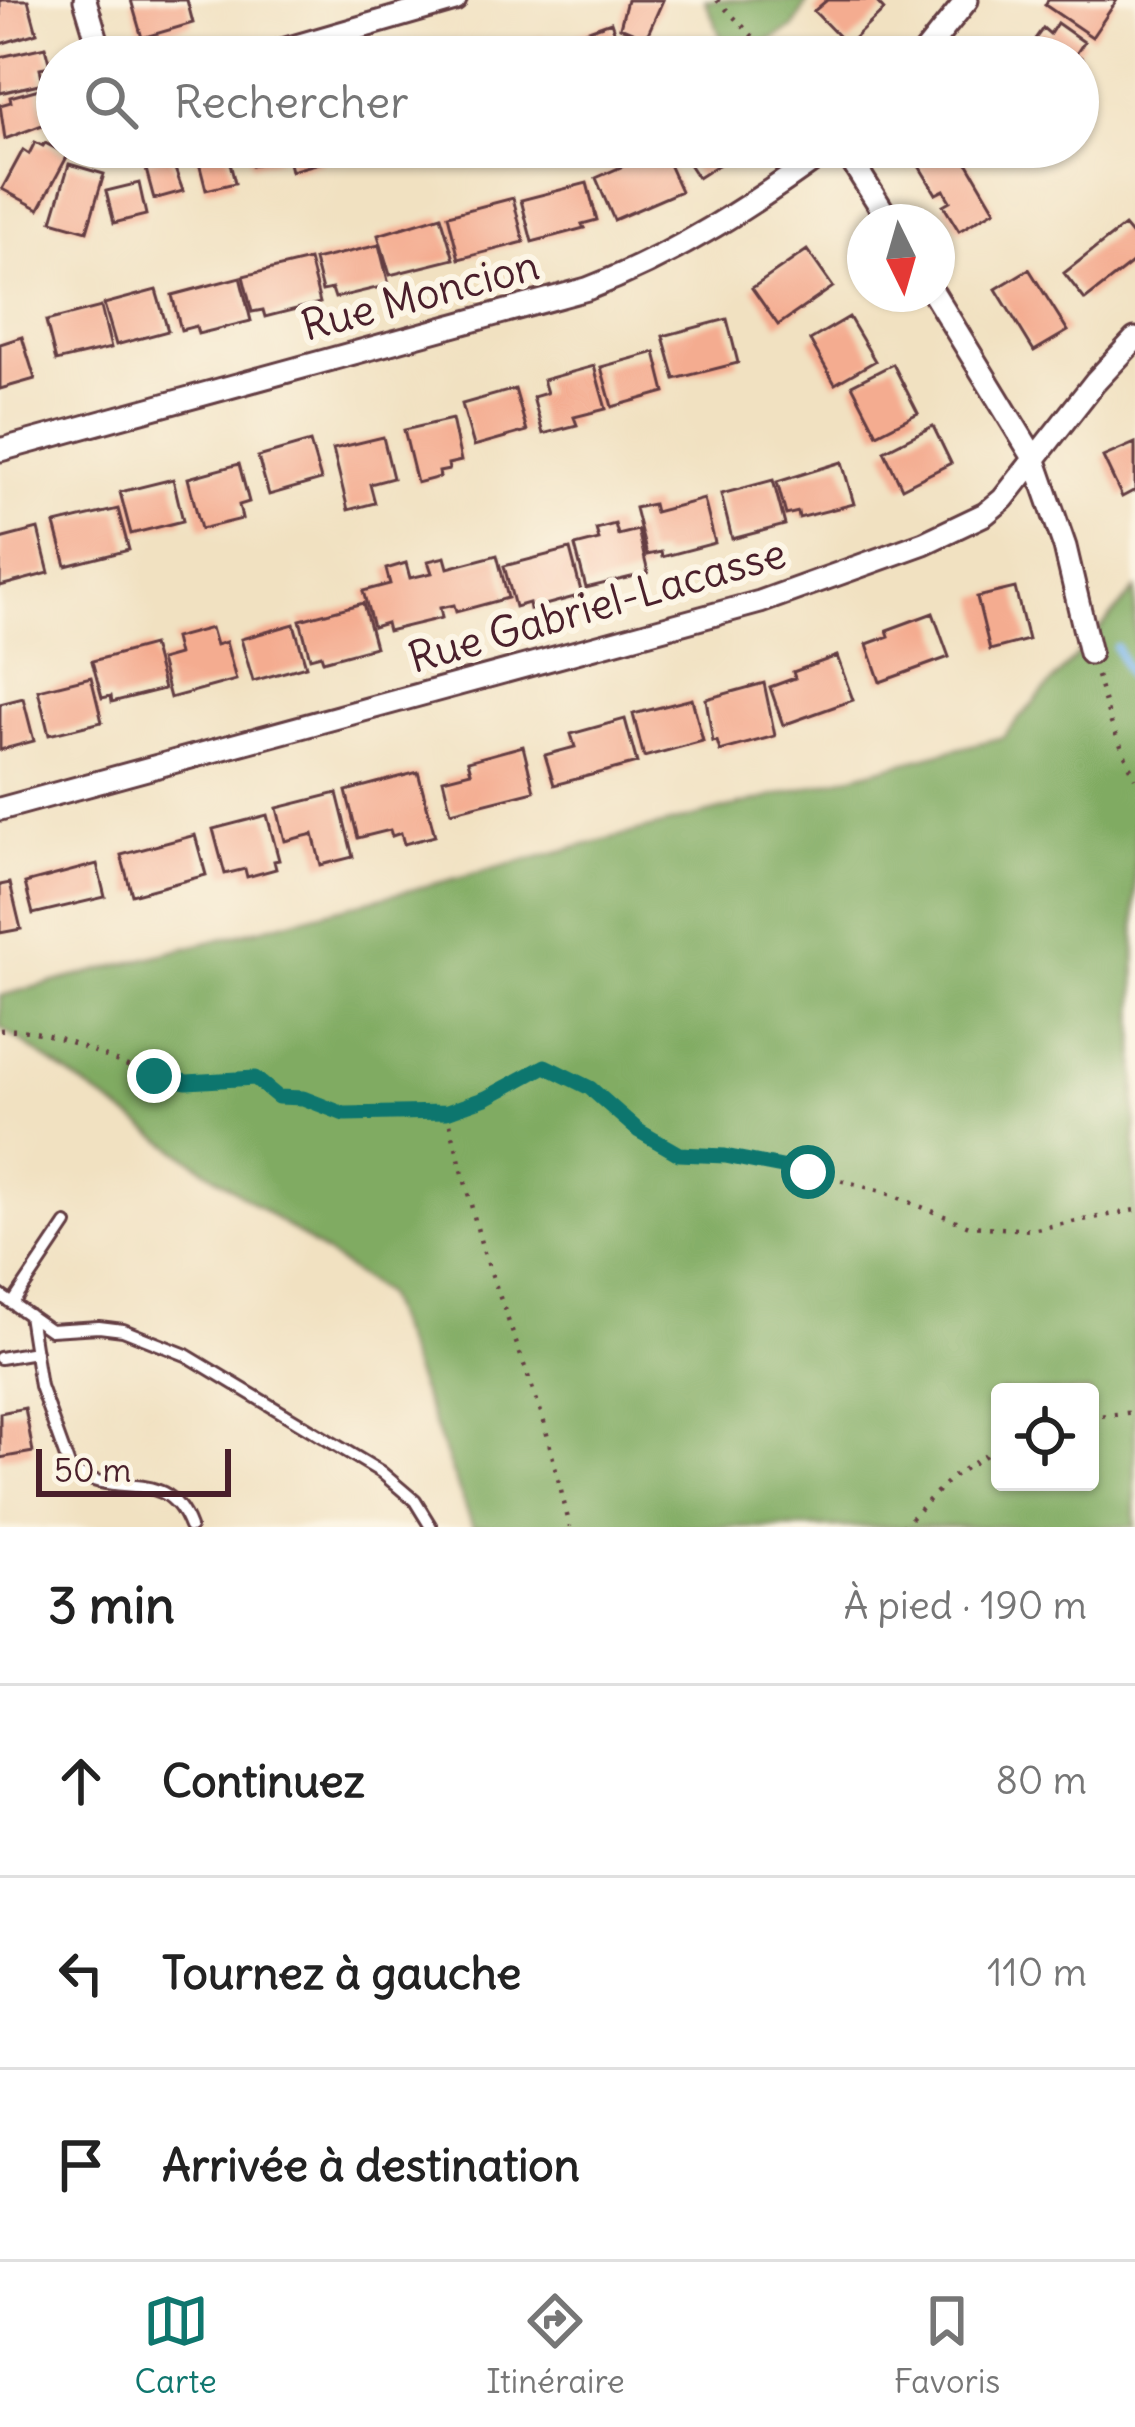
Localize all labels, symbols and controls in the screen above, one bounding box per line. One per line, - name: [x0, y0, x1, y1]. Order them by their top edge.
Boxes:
- search box: [36, 36, 1099, 168]
- icon: search: [78, 69, 144, 135]
- text: Rechercher: [174, 74, 409, 130]
- north arrow: [847, 204, 955, 312]
- street label: Rue Moncion: [296, 238, 544, 352]
- street label: Rue Gabriel-Lacasse: [403, 526, 791, 684]
- route end: [127, 1049, 181, 1103]
- route start: [781, 1145, 835, 1199]
- map controls: [991, 1383, 1099, 1491]
- button: locate: [991, 1383, 1099, 1491]
- scale bar: [36, 1443, 231, 1496]
- text: 50 m: [54, 1449, 131, 1491]
- text: 3 min: [48, 1573, 175, 1637]
- text: À pied · 190 m: [843, 1581, 1087, 1630]
- icon: ahead: [48, 1748, 114, 1814]
- text: Continuez: [162, 1753, 365, 1809]
- text: 80 m: [995, 1756, 1087, 1805]
- icon: left: [48, 1940, 114, 2006]
- text: Tournez à gauche: [162, 1945, 521, 2001]
- text: 110 m: [987, 1948, 1087, 1997]
- icon: arrive: [48, 2132, 114, 2198]
- text: Arrivée à destination: [162, 2137, 580, 2193]
- tab: Carte: [135, 2288, 217, 2402]
- tab: Itinéraire: [486, 2288, 625, 2402]
- tab: Favoris: [894, 2288, 1000, 2402]

